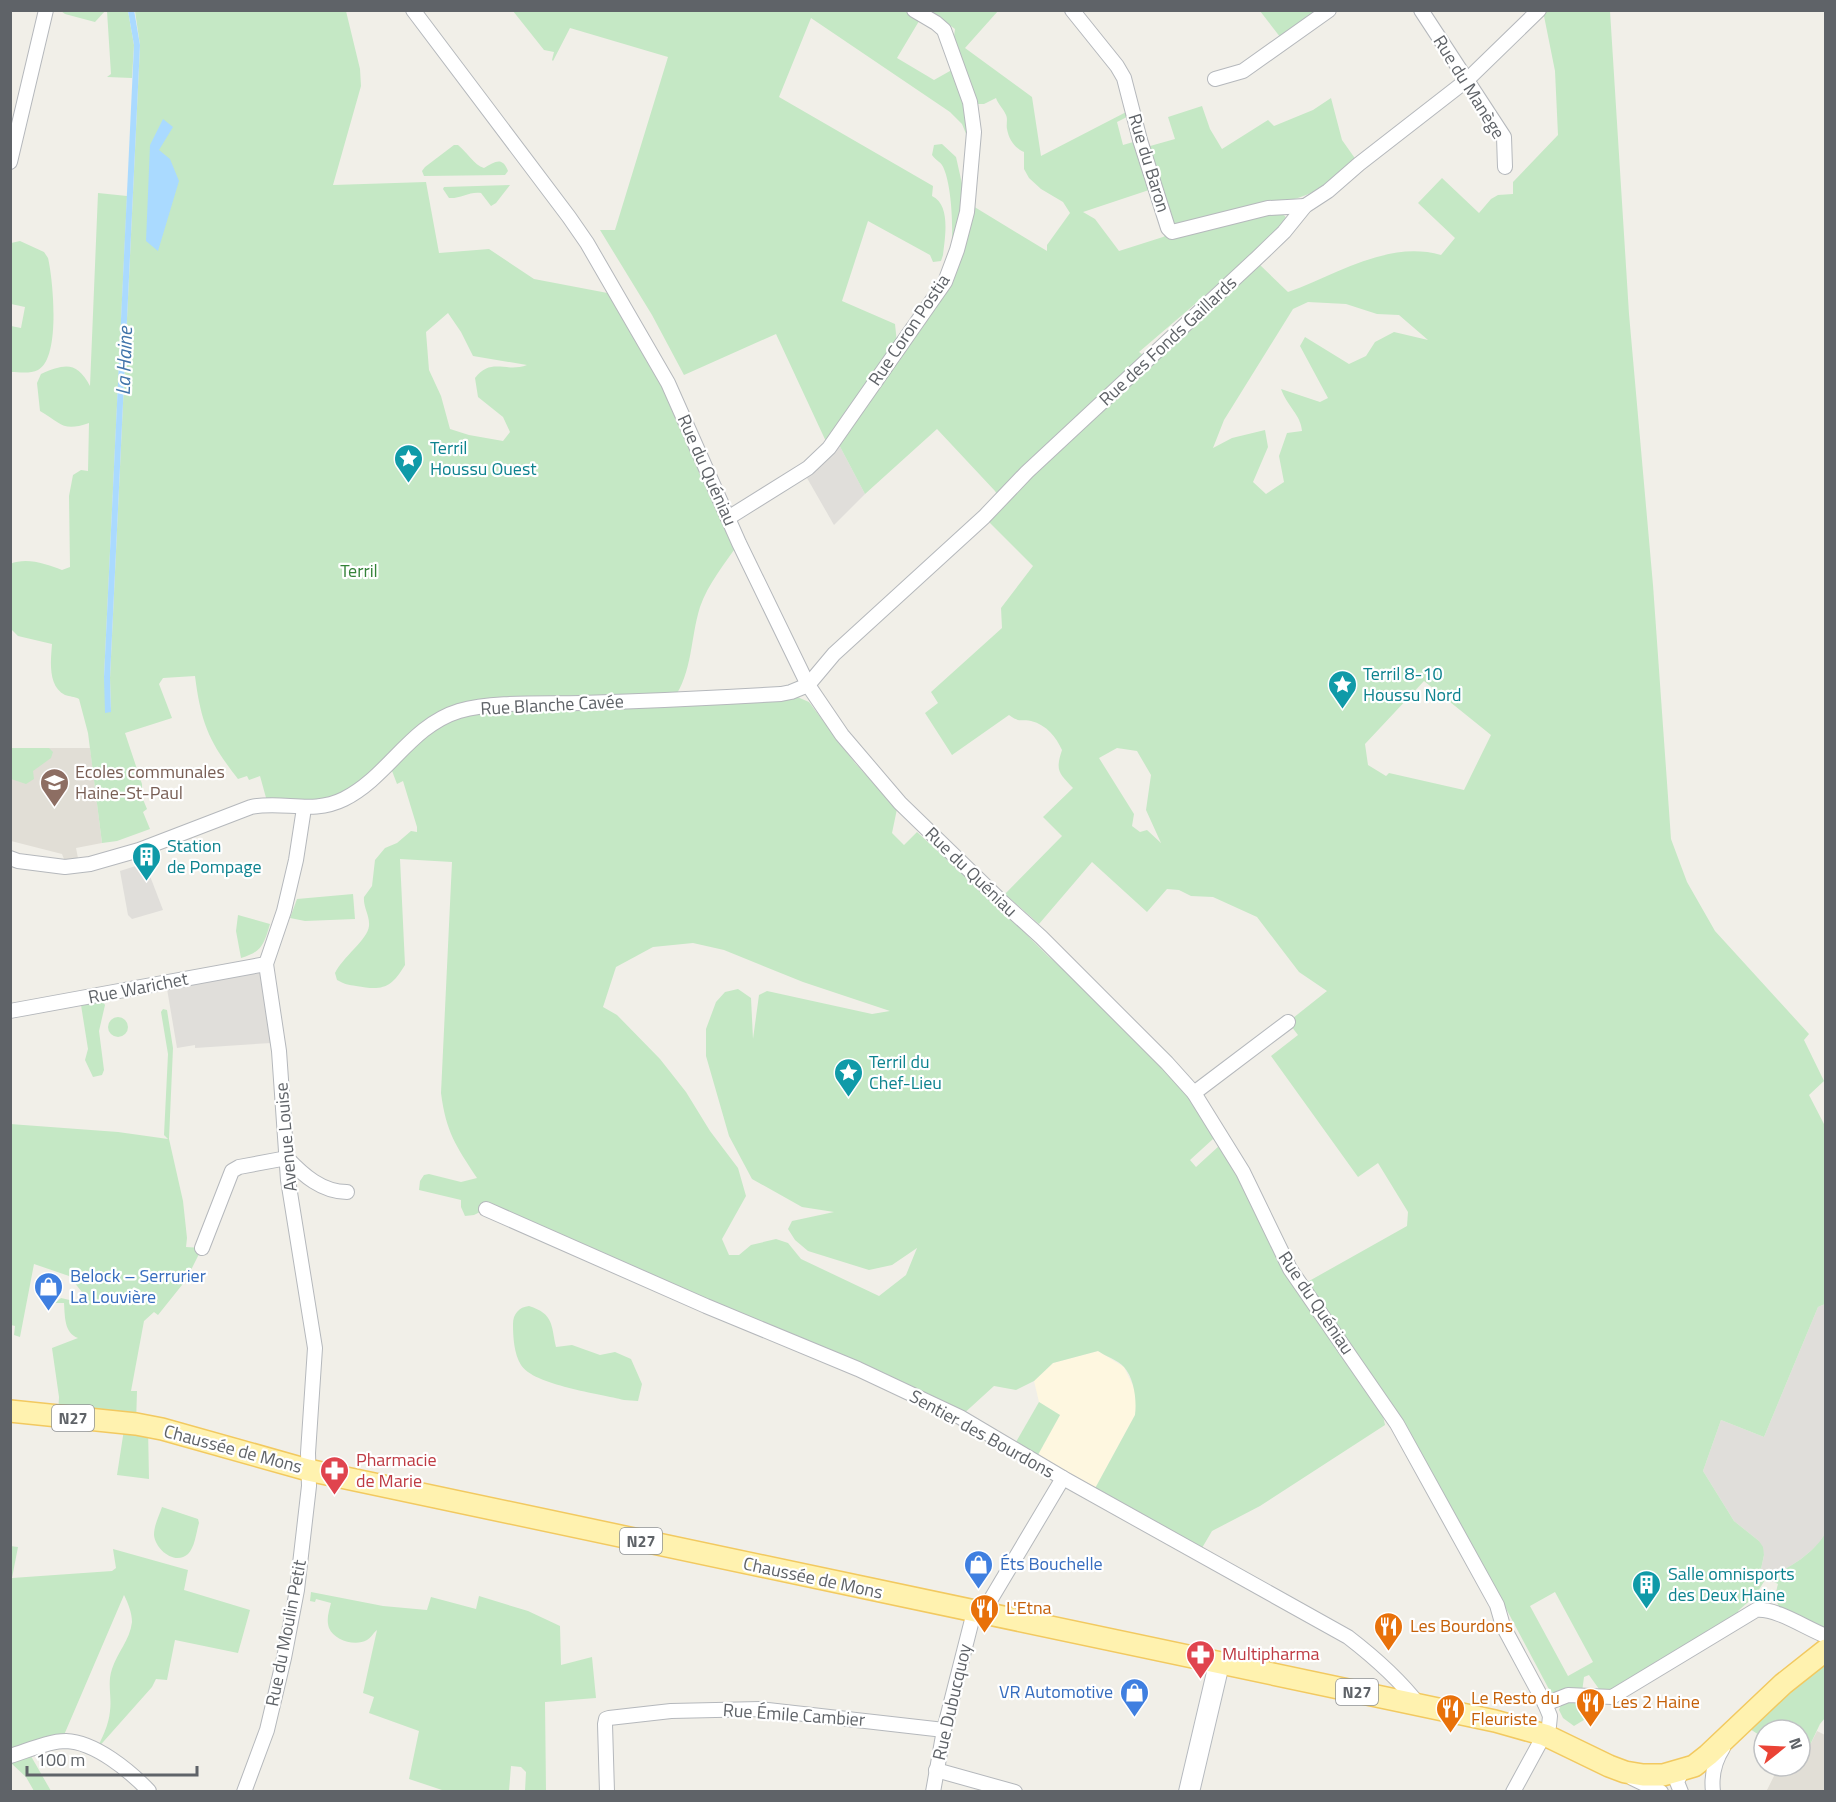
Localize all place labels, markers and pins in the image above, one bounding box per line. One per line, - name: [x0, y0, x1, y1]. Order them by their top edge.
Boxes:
- place label: Terril Houssu Ouest: [430, 434, 537, 482]
- place icon: Terril Houssu Ouest: [393, 442, 425, 484]
- place label: Terril 8-10 Houssu Nord: [1363, 660, 1461, 708]
- place icon: Terril 8-10 Houssu Nord: [1326, 668, 1358, 710]
- place label: Ecoles communales Haine-St-Paul: [75, 758, 225, 806]
- school or university icon: Ecoles communales Haine-St-Paul: [38, 766, 70, 808]
- place label: Station de Pompage: [167, 832, 262, 880]
- building icon: Station de Pompage: [130, 840, 162, 882]
- place label: Terril du Chef-Lieu: [869, 1048, 942, 1096]
- place icon: Terril du Chef-Lieu: [832, 1056, 864, 1098]
- place label: Belock – Serrurier La Louvière: [70, 1262, 206, 1310]
- shop icon: Belock – Serrurier La Louvière: [33, 1270, 65, 1312]
- place label: Pharmacie de Marie: [356, 1446, 437, 1494]
- pharmacy icon: Pharmacie de Marie: [319, 1454, 351, 1496]
- shop icon: Éts Bouchelle: [963, 1548, 995, 1590]
- place label: Éts Bouchelle: [1000, 1550, 1103, 1577]
- place label: Salle omnisports des Deux Haine: [1668, 1560, 1795, 1608]
- building icon: Salle omnisports des Deux Haine: [1631, 1568, 1663, 1610]
- restaurant icon: L'Etna: [969, 1592, 1001, 1634]
- place label: L'Etna: [1006, 1594, 1052, 1621]
- restaurant icon: Les Bourdons: [1373, 1610, 1405, 1652]
- place label: Les Bourdons: [1410, 1612, 1513, 1639]
- pharmacy icon: Multipharma: [1185, 1638, 1217, 1680]
- place label: Multipharma: [1222, 1640, 1320, 1667]
- shop icon: VR Automotive: [1118, 1676, 1150, 1718]
- place label: VR Automotive: [999, 1678, 1113, 1705]
- place label: Le Resto du Fleuriste: [1471, 1684, 1560, 1732]
- restaurant icon: Les 2 Haine: [1575, 1686, 1607, 1728]
- place label: Les 2 Haine: [1612, 1688, 1700, 1715]
- restaurant icon: Le Resto du Fleuriste: [1434, 1692, 1466, 1734]

